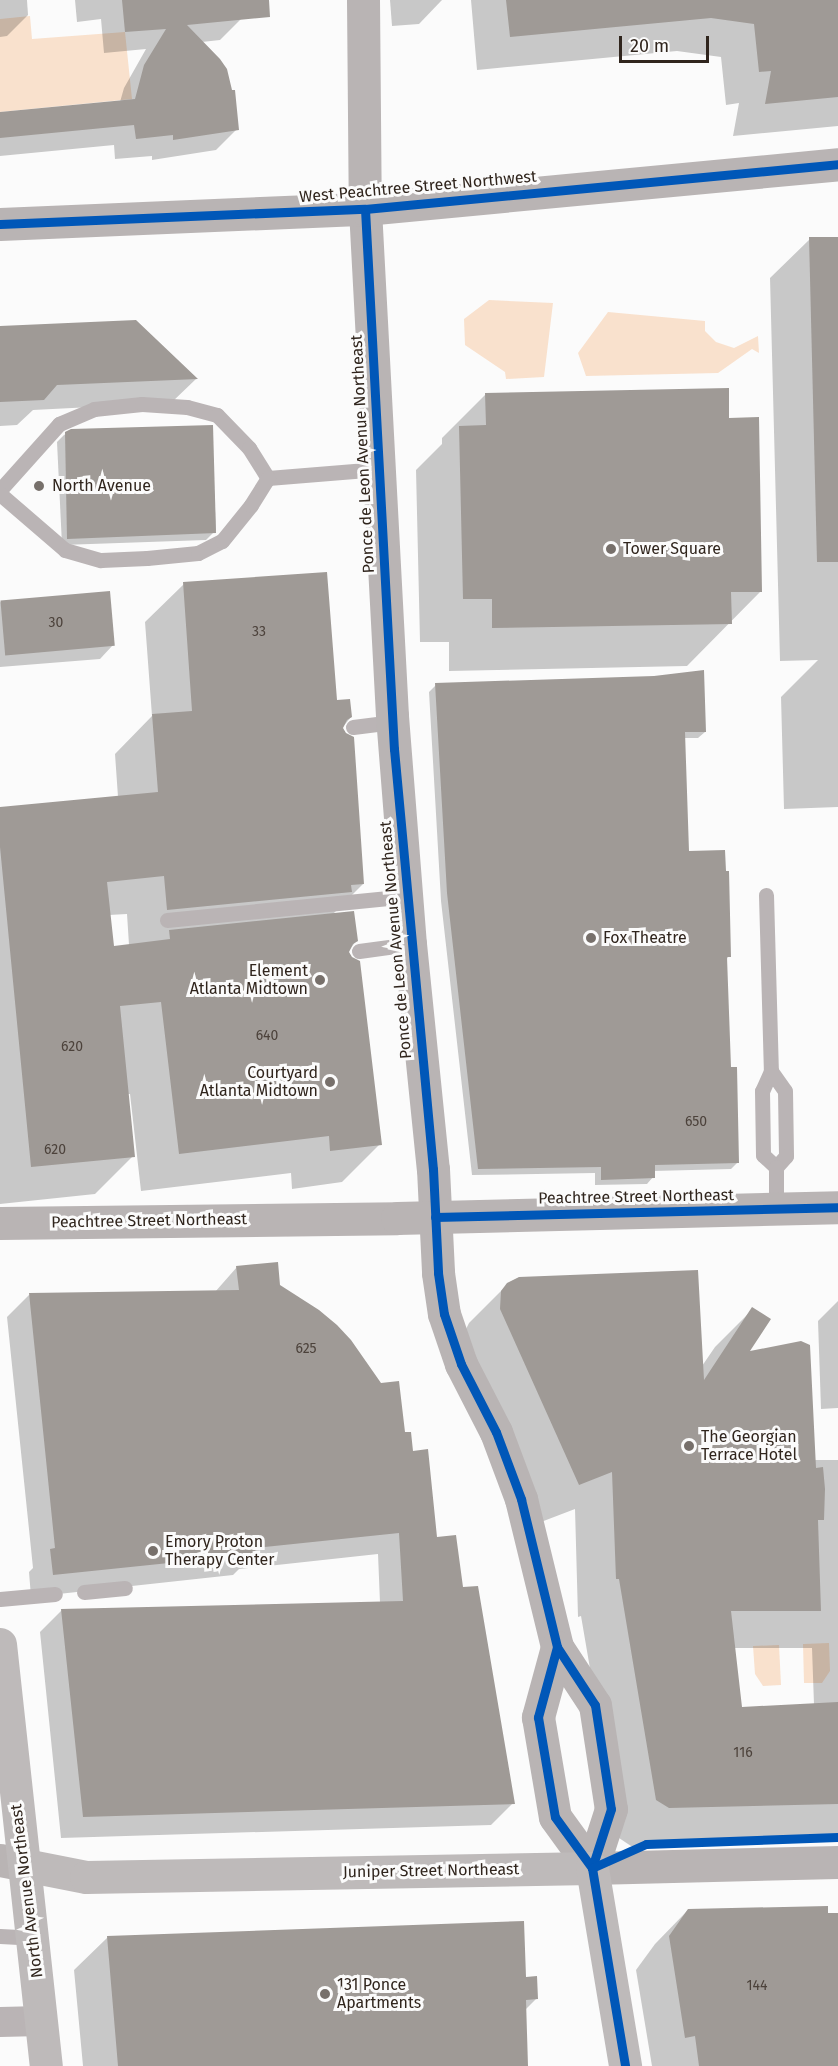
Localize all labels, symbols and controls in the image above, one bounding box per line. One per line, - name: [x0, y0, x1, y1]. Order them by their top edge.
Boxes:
- scale bar: [622, 24, 712, 62]
- text: 20 m: [630, 35, 669, 57]
- street label: West Peachtree Street Northwest: [299, 167, 537, 207]
- street label: Ponce de Leon Avenue Northeast: [347, 334, 379, 574]
- place label: North Avenue: [52, 476, 151, 496]
- marker: North Avenue: [30, 477, 48, 495]
- place label: Tower Square: [623, 539, 721, 559]
- marker: Tower Square: [604, 542, 618, 556]
- house number: 30: [49, 615, 63, 631]
- house number: 33: [252, 624, 266, 640]
- street label: Ponce de Leon Avenue Northeast: [376, 820, 416, 1060]
- place label: Fox Theatre: [603, 928, 687, 948]
- marker: Fox Theatre: [584, 931, 598, 945]
- place label: Element Atlanta Midtown: [190, 961, 308, 999]
- marker: Element Atlanta Midtown: [313, 973, 327, 987]
- house number: 640: [256, 1028, 278, 1044]
- house number: 620: [61, 1039, 83, 1055]
- place label: Courtyard Atlanta Midtown: [200, 1063, 318, 1101]
- marker: Courtyard Atlanta Midtown: [323, 1075, 337, 1089]
- house number: 650: [685, 1114, 707, 1130]
- house number: 620: [44, 1142, 66, 1158]
- street label: Peachtree Street Northeast: [538, 1186, 734, 1208]
- street label: Peachtree Street Northeast: [51, 1210, 247, 1232]
- house number: 625: [295, 1341, 317, 1357]
- place label: The Georgian Terrace Hotel: [701, 1427, 797, 1465]
- marker: The Georgian Terrace Hotel: [682, 1439, 696, 1453]
- place label: Emory Proton Therapy Center: [165, 1532, 274, 1570]
- marker: Emory Proton Therapy Center: [146, 1544, 160, 1558]
- house number: 116: [733, 1745, 753, 1761]
- street label: North Avenue Northeast: [7, 1803, 47, 1979]
- street label: Juniper Street Northeast: [343, 1860, 519, 1882]
- place label: 131 Ponce Apartments: [337, 1975, 421, 2013]
- house number: 144: [747, 1978, 767, 1994]
- marker: 131 Ponce Apartments: [318, 1987, 332, 2001]

